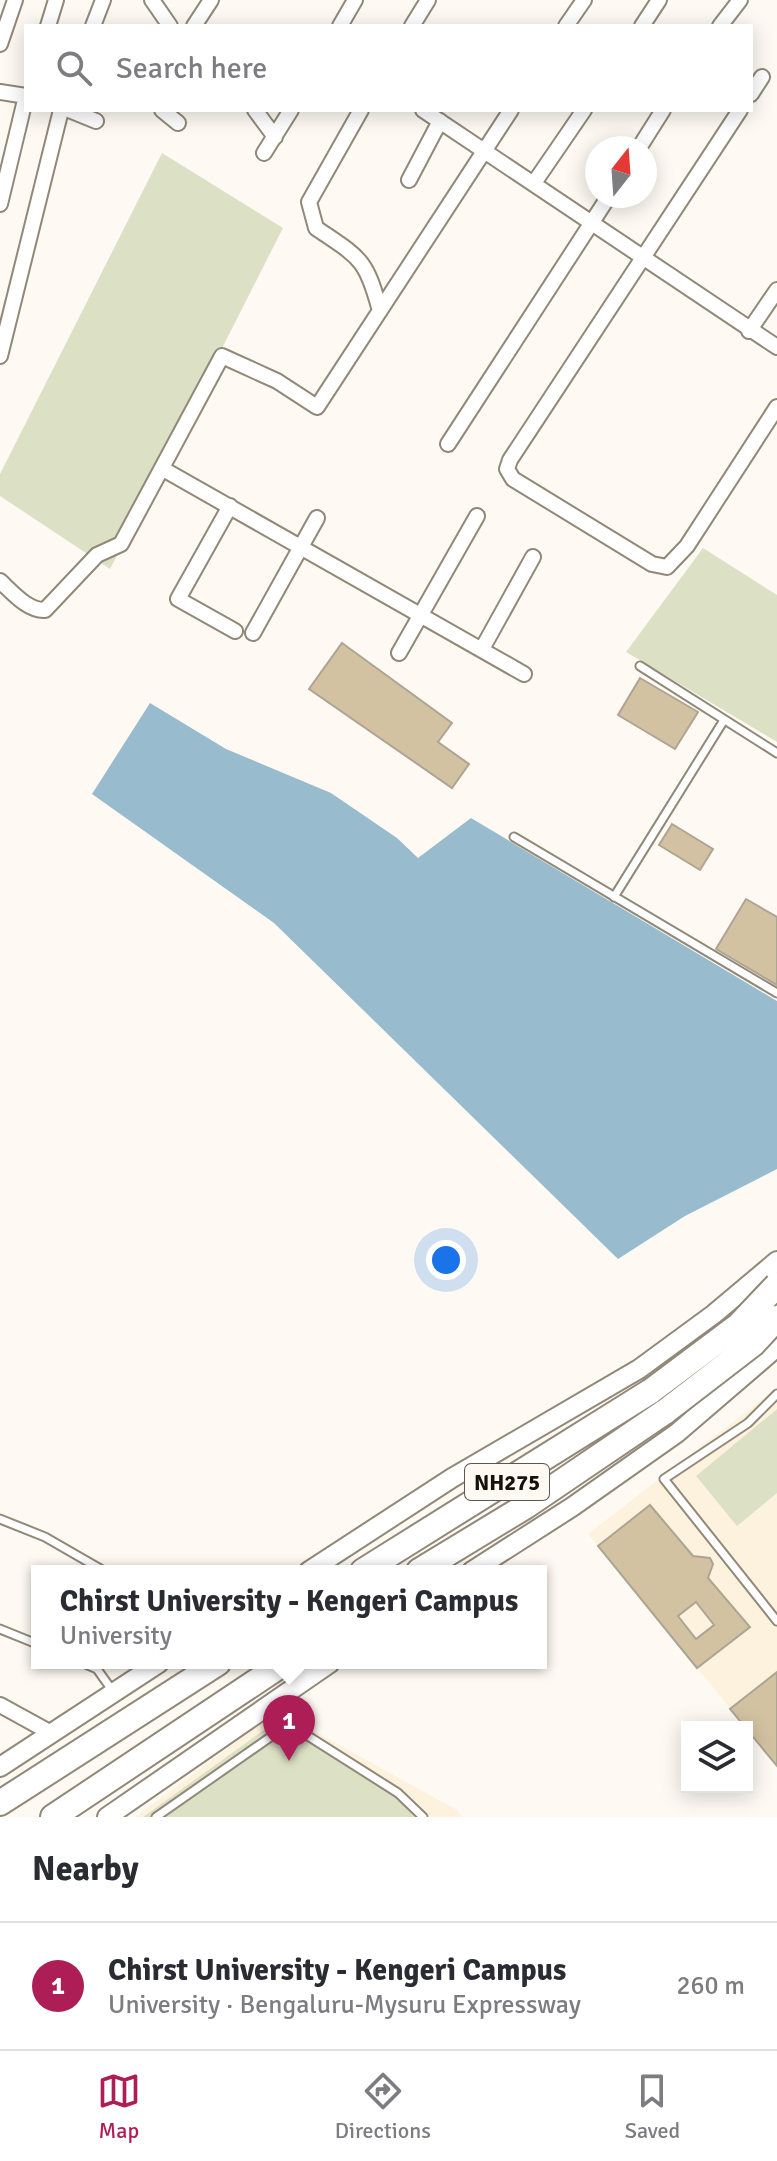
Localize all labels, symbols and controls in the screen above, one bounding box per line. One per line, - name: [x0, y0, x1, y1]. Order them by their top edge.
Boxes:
- search box: [24, 24, 753, 112]
- icon: search: [52, 46, 96, 90]
- text: Search here: [116, 50, 267, 87]
- north arrow: [585, 136, 657, 208]
- your location: [426, 1240, 466, 1280]
- road number: NH275: [465, 1464, 549, 1500]
- popup: [31, 1565, 547, 1669]
- text: Chirst University - Kengeri Campus: [60, 1583, 518, 1620]
- text: University: [60, 1620, 172, 1652]
- pin: 1: [263, 1695, 315, 1761]
- map controls: [681, 1721, 753, 1793]
- button: layers: [681, 1721, 753, 1793]
- text: Nearby: [32, 1848, 139, 1890]
- text: Chirst University - Kengeri Campus: [108, 1952, 566, 1989]
- text: 1: [51, 1970, 65, 2002]
- text: 260 m: [676, 1970, 745, 2002]
- text: University · Bengaluru-Mysuru Expressway: [108, 1989, 581, 2021]
- tab: Map: [97, 2069, 141, 2144]
- tab: Directions: [335, 2069, 431, 2144]
- tab: Saved: [625, 2069, 680, 2144]

